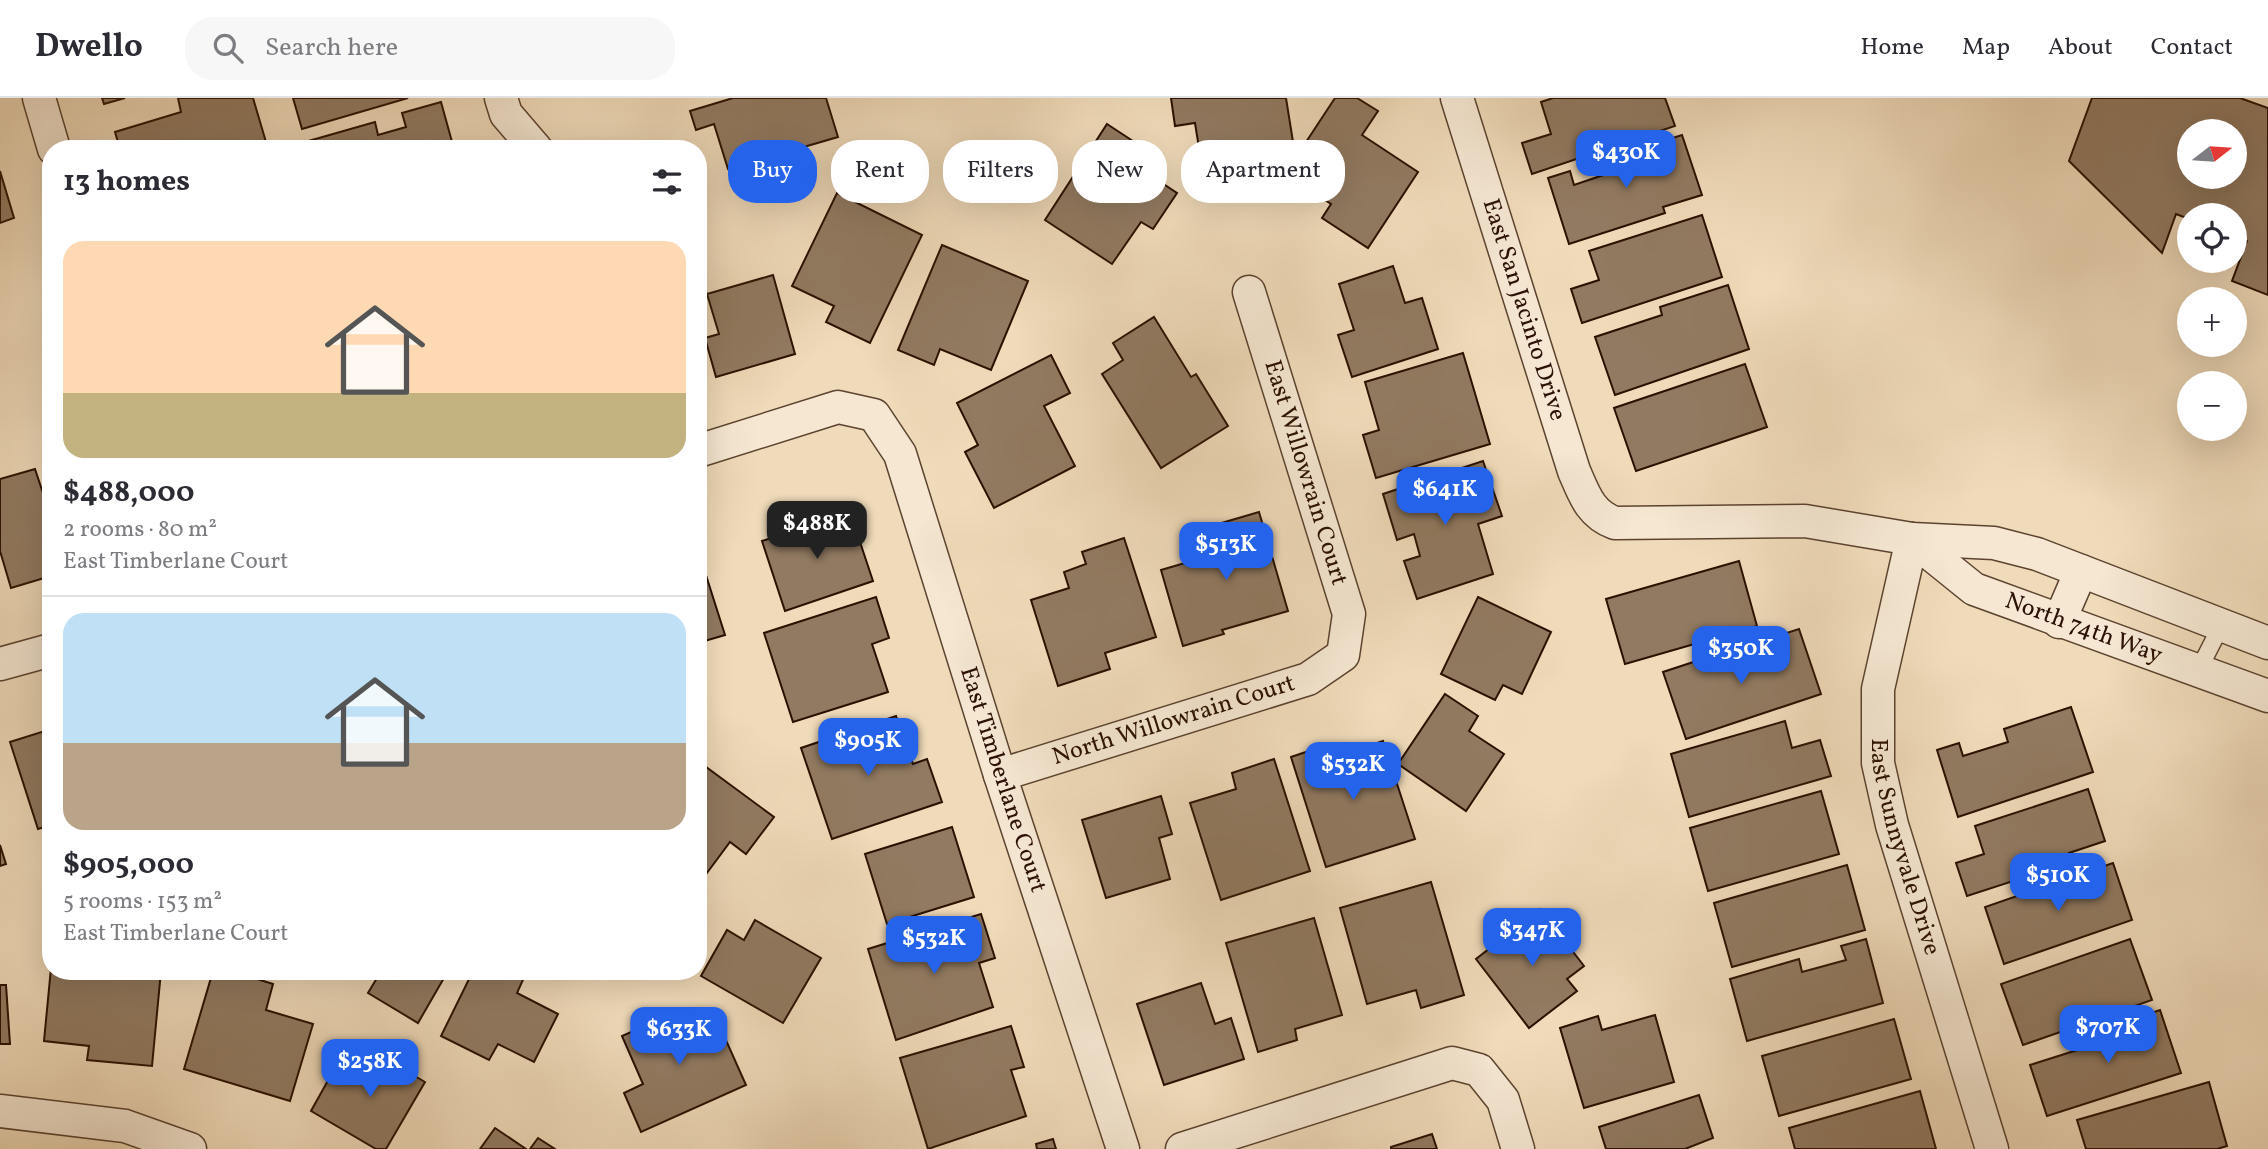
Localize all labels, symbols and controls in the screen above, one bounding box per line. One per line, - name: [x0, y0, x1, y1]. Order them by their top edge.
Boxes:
- search box: [185, 17, 675, 80]
- text: Dwello: [35, 25, 143, 71]
- icon: search: [209, 29, 247, 67]
- text: Search here: [265, 30, 398, 66]
- text: Home: [1860, 31, 1924, 65]
- text: Map: [1962, 31, 2010, 65]
- text: About: [2048, 31, 2113, 65]
- text: Contact: [2151, 31, 2233, 65]
- north arrow: [2177, 119, 2247, 189]
- map controls: [2177, 119, 2247, 441]
- pin: $430K: [1577, 130, 1675, 190]
- text: $430K: [1592, 137, 1660, 169]
- chip: Buy: [728, 140, 817, 203]
- chip: Rent: [831, 140, 929, 203]
- chip: Filters: [943, 140, 1058, 203]
- chip: New: [1072, 140, 1167, 203]
- chip: Apartment: [1181, 140, 1345, 203]
- text: 13 homes: [63, 161, 190, 203]
- icon: filters: [648, 163, 686, 201]
- street label: East San Jacinto Drive: [1473, 195, 1574, 425]
- button: locate: [2177, 203, 2247, 273]
- icon: home: [312, 287, 438, 413]
- button: +: [2177, 287, 2247, 357]
- street label: East Willowrain Court: [1255, 356, 1355, 590]
- button: −: [2177, 371, 2247, 441]
- pin: $641K: [1396, 468, 1494, 527]
- text: $488,000: [63, 472, 195, 514]
- text: $641K: [1413, 474, 1477, 506]
- pin: $488K: [768, 502, 866, 561]
- text: $488K: [783, 508, 851, 540]
- text: 2 rooms · 80 m²: [63, 514, 217, 546]
- pin: $513K: [1177, 522, 1275, 582]
- text: $513K: [1195, 529, 1257, 561]
- text: East Timberlane Court: [63, 546, 288, 578]
- street label: North 74th Way: [2000, 585, 2167, 673]
- pin: $350K: [1692, 626, 1790, 686]
- text: $350K: [1708, 633, 1774, 665]
- icon: home: [312, 659, 438, 785]
- street label: East Timberlane Court: [950, 663, 1055, 897]
- street label: North Willowrain Court: [1048, 667, 1299, 775]
- pin: $905K: [819, 718, 917, 778]
- text: $905K: [834, 725, 902, 757]
- street label: East Sunnyvale Drive: [1861, 738, 1948, 960]
- pin: $532K: [1304, 742, 1402, 802]
- text: $532K: [1321, 749, 1385, 781]
- text: $905,000: [63, 844, 194, 886]
- pin: $510K: [2009, 854, 2107, 913]
- text: $510K: [2026, 860, 2090, 892]
- text: 5 rooms · 153 m²: [63, 886, 222, 918]
- pin: $347K: [1483, 908, 1581, 968]
- text: $347K: [1499, 915, 1565, 947]
- pin: $532K: [885, 916, 983, 976]
- text: East Timberlane Court: [63, 918, 288, 950]
- text: $532K: [902, 923, 966, 955]
- pin: $707K: [2059, 1006, 2157, 1065]
- pin: $633K: [630, 1007, 728, 1067]
- text: $707K: [2076, 1012, 2140, 1044]
- text: $633K: [646, 1014, 712, 1046]
- pin: $258K: [321, 1040, 419, 1099]
- text: $258K: [337, 1046, 403, 1078]

